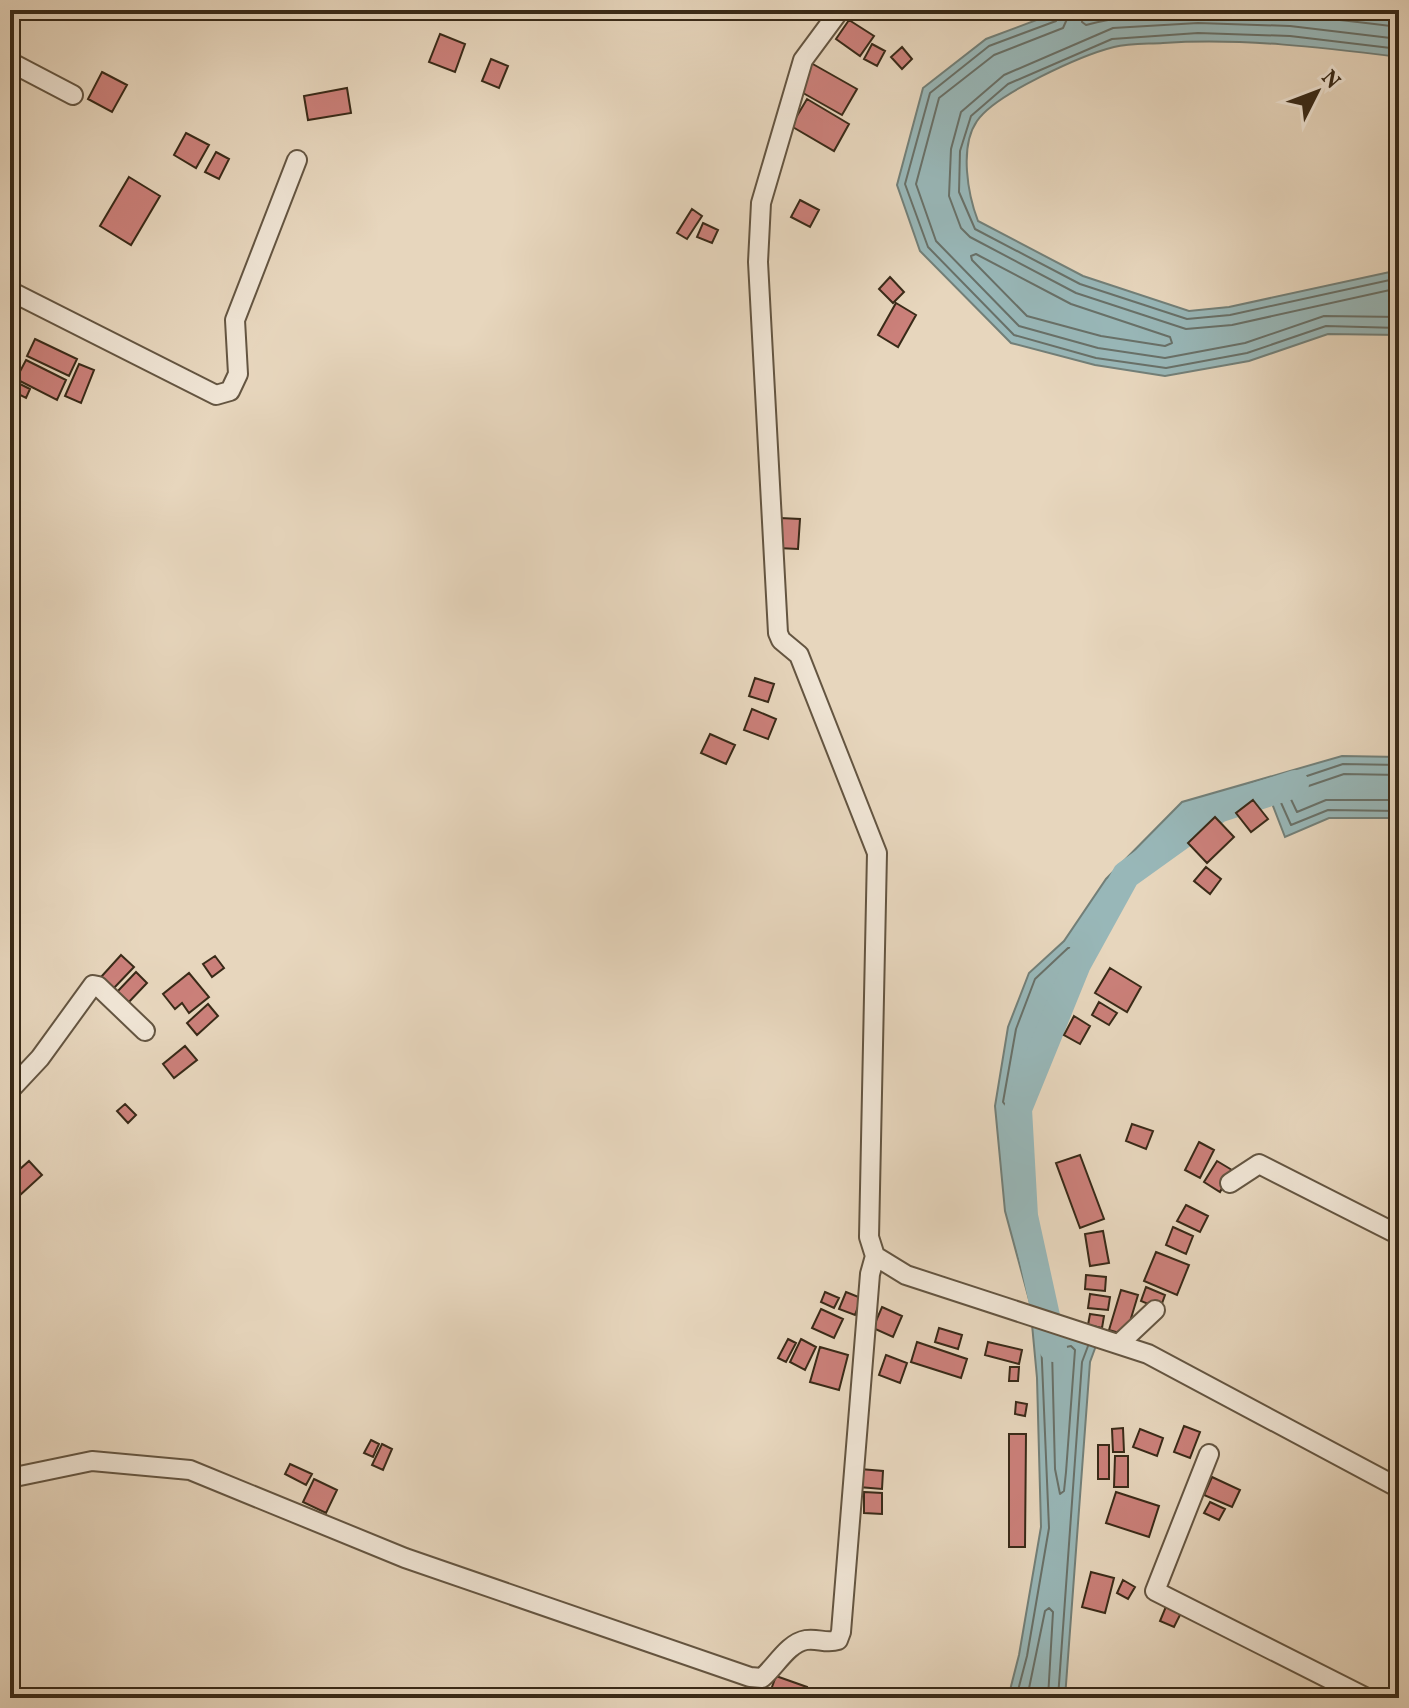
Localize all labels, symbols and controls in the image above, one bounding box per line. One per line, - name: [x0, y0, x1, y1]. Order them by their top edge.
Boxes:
- north arrow: [1277, 52, 1357, 132]
- text: N: [1313, 64, 1347, 97]

